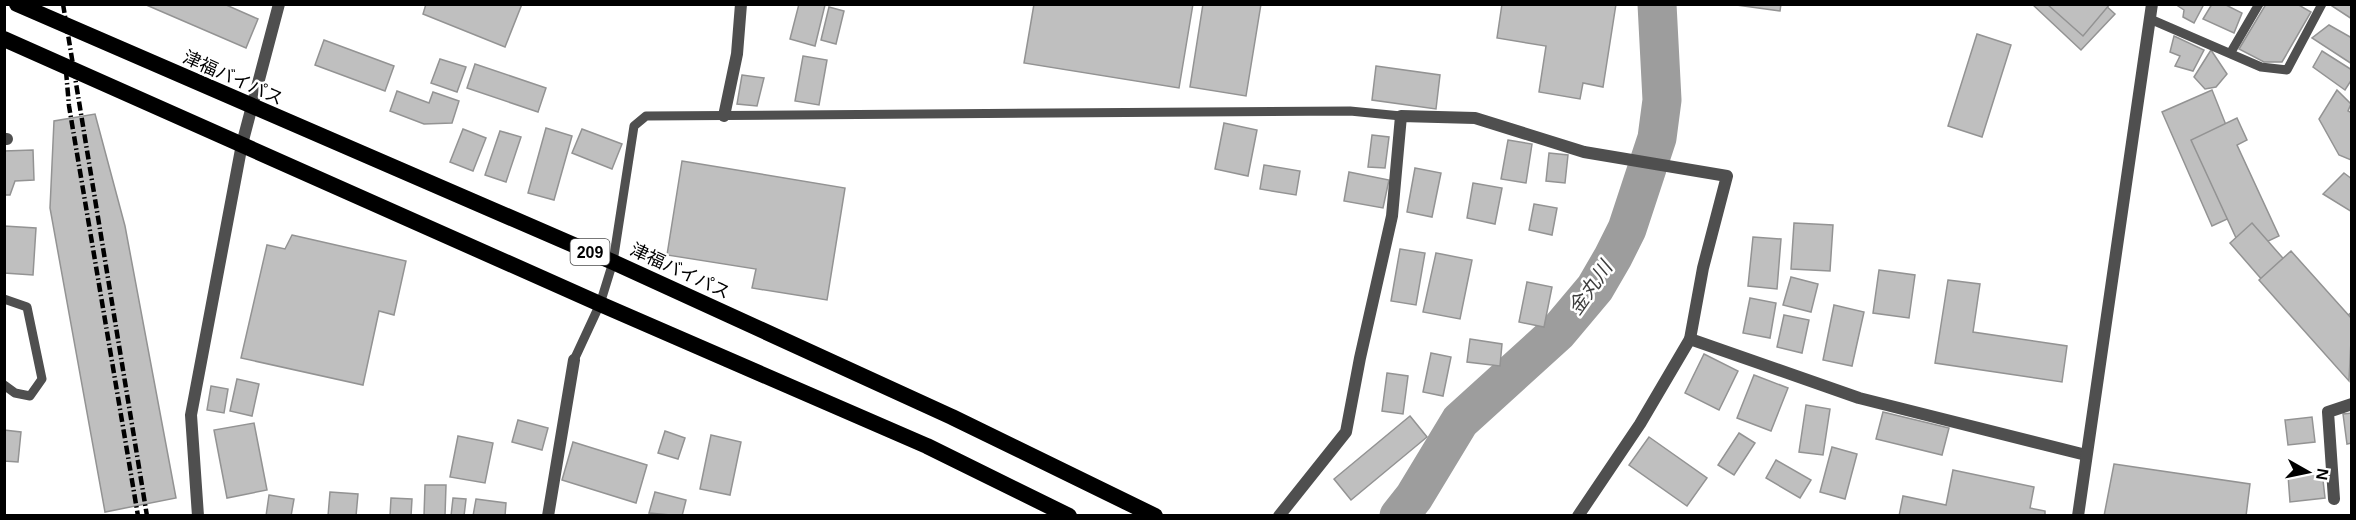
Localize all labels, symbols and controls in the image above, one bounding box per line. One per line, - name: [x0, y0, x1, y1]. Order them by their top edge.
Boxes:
- street label: 津福バイパス: [180, 47, 286, 109]
- road number: 209: [570, 239, 610, 265]
- street label: 津福バイパス: [627, 239, 733, 303]
- water label: 金丸川: [1564, 255, 1617, 319]
- north arrow: [2278, 442, 2338, 502]
- text: N: [2313, 467, 2332, 481]

